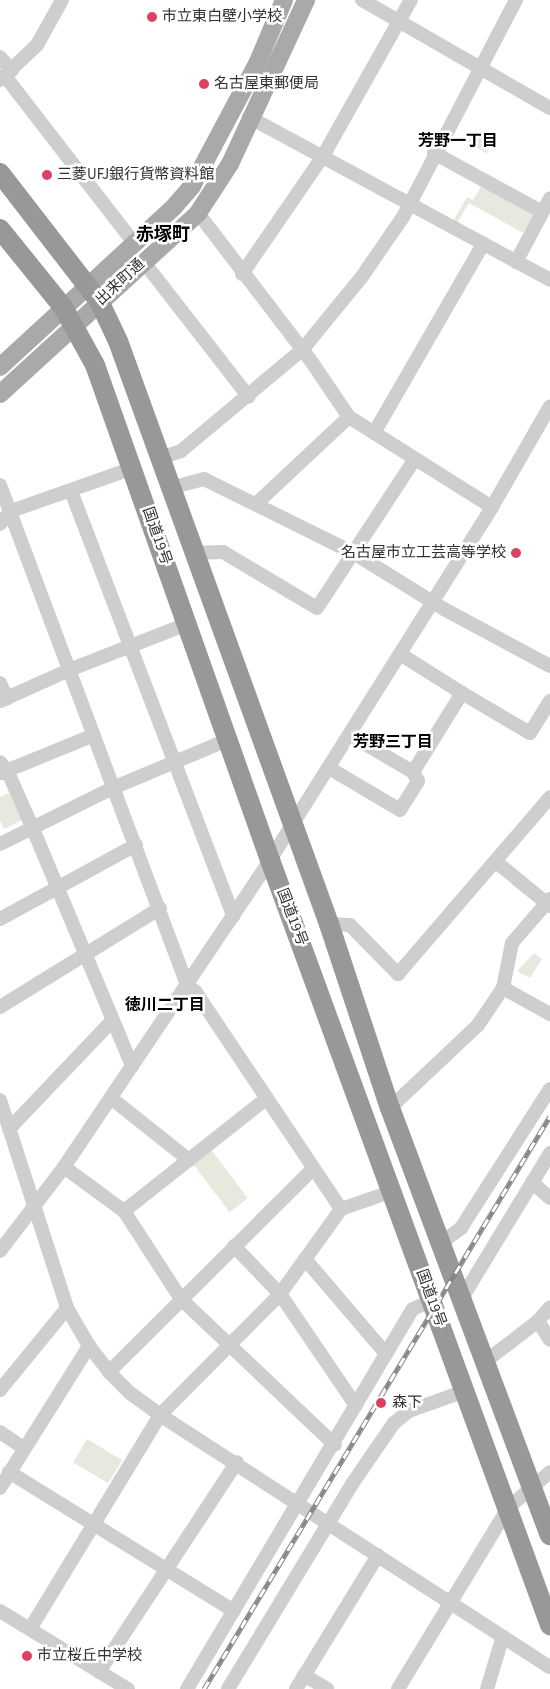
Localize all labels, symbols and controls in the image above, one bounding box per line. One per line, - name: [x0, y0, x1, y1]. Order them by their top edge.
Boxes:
- place label: 市立東白壁小学校: [162, 8, 282, 26]
- marker: 市立東白壁小学校: [146, 11, 158, 23]
- place label: 名古屋東郵便局: [214, 75, 319, 93]
- marker: 名古屋東郵便局: [198, 78, 210, 90]
- district label: 芳野一丁目: [418, 131, 498, 151]
- place label: 三菱UFJ銀行貨幣資料館: [57, 166, 214, 184]
- marker: 三菱UFJ銀行貨幣資料館: [41, 169, 53, 181]
- district label: 赤塚町: [136, 224, 190, 246]
- street label: 出来町通: [92, 255, 148, 309]
- street label: 国道19号: [139, 505, 175, 567]
- place label: 名古屋市立工芸高等学校: [341, 544, 506, 562]
- marker: 名古屋市立工芸高等学校: [510, 547, 522, 559]
- district label: 芳野三丁目: [353, 732, 433, 752]
- street label: 国道19号: [273, 886, 311, 948]
- district label: 徳川二丁目: [125, 995, 205, 1015]
- street label: 国道19号: [412, 1267, 450, 1329]
- place label: 森下: [392, 1394, 422, 1412]
- marker: 森下: [374, 1396, 388, 1410]
- place label: 市立桜丘中学校: [37, 1647, 142, 1665]
- marker: 市立桜丘中学校: [21, 1650, 33, 1662]

